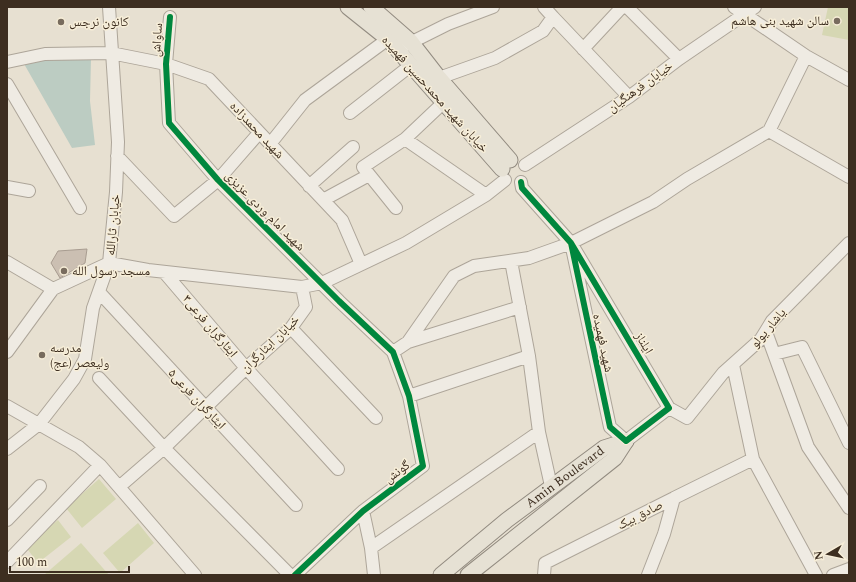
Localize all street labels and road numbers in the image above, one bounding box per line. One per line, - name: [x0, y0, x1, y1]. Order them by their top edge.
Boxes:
- street label: ساواش: [146, 22, 168, 58]
- street label: خیابان شهید محمدحسین فهمیده: [377, 31, 493, 157]
- street label: خیابان فرهنگیان: [603, 56, 677, 118]
- street label: شهید محمدزاده: [225, 97, 289, 163]
- street label: شهید امام وردی عزیزی: [220, 166, 310, 256]
- street label: خیابان ثارالله: [100, 193, 126, 257]
- street label: ایثارگران فرعی۳: [178, 290, 242, 362]
- street label: یاشار یولو: [745, 303, 791, 353]
- street label: خیابان ایثارگران: [236, 310, 304, 378]
- street label: شهید فهمیده: [587, 312, 619, 374]
- street label: ایلناز: [629, 327, 658, 358]
- street label: ایثارگران فرعی۵: [163, 364, 231, 434]
- street label: Amin Boulevard: [521, 441, 609, 513]
- street label: گونش: [380, 455, 415, 488]
- street label: صادق بیک: [614, 495, 666, 535]

